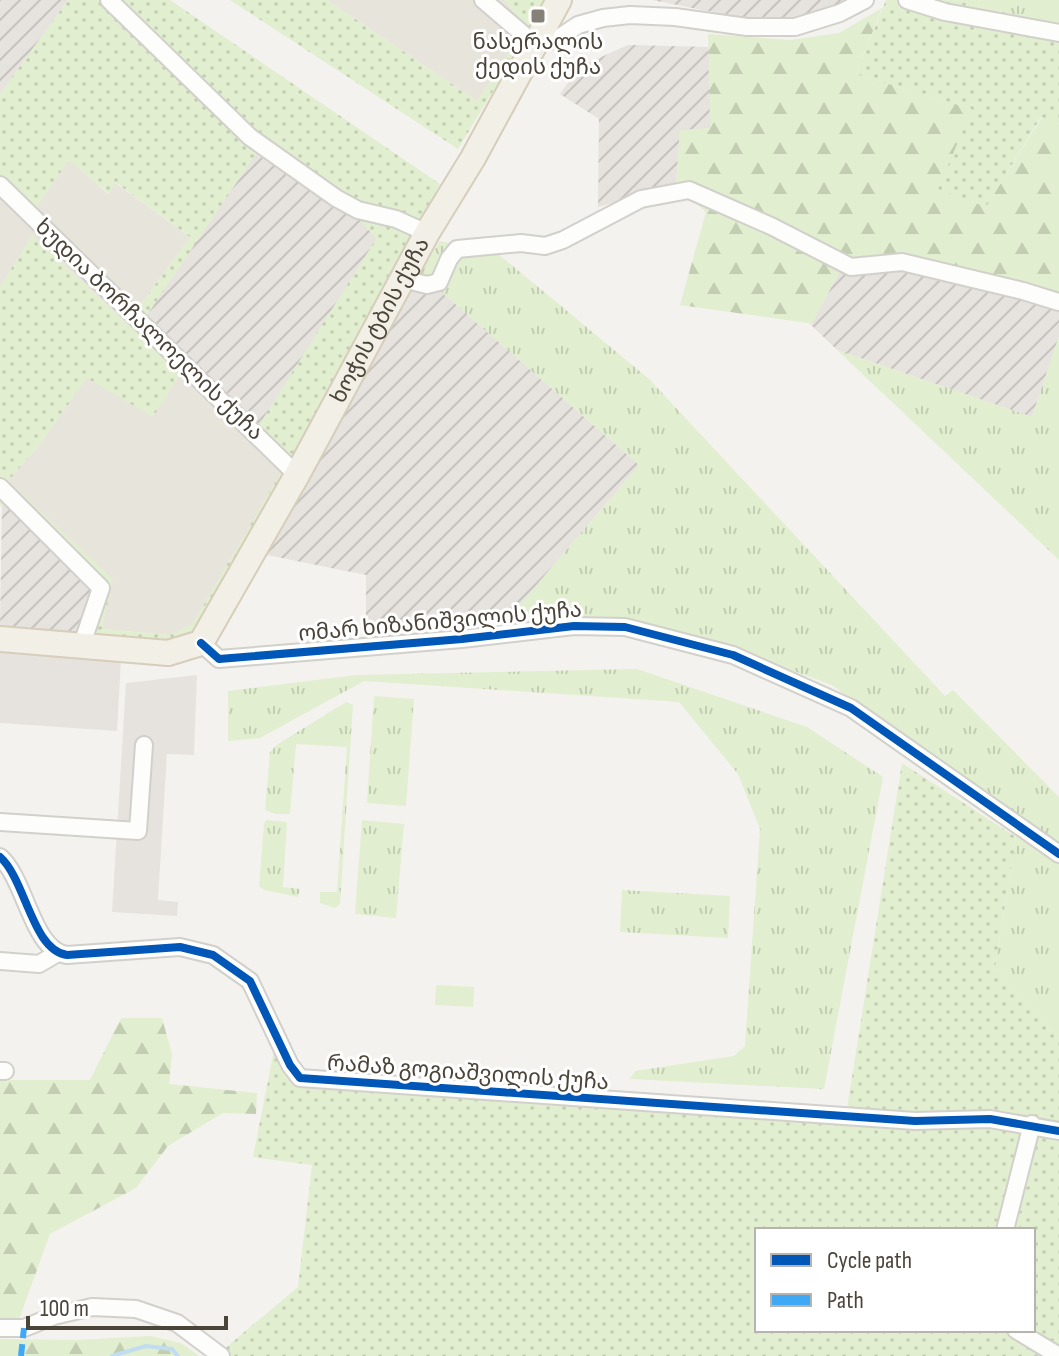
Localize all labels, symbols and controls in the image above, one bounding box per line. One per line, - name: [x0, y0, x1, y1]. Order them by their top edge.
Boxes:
- marker: ნასერალის ქედის ქუჩა: [529, 7, 547, 25]
- place label: ნასერალის ქედის ქუჩა: [473, 29, 603, 81]
- street label: ხუდია ბორჩალოელის ქუჩა: [29, 214, 269, 446]
- street label: ხოჭის ტბის ქუჩა: [325, 233, 435, 408]
- street label: ომარ ხიზანიშვილის ქუჩა: [297, 596, 583, 648]
- street label: რამაზ გოგიაშვილის ქუჩა: [326, 1050, 610, 1096]
- legend: [755, 1228, 1035, 1332]
- text: Cycle path: [827, 1246, 912, 1275]
- scale bar: [28, 1280, 226, 1330]
- text: Path: [827, 1286, 864, 1315]
- text: 100 m: [40, 1294, 89, 1323]

